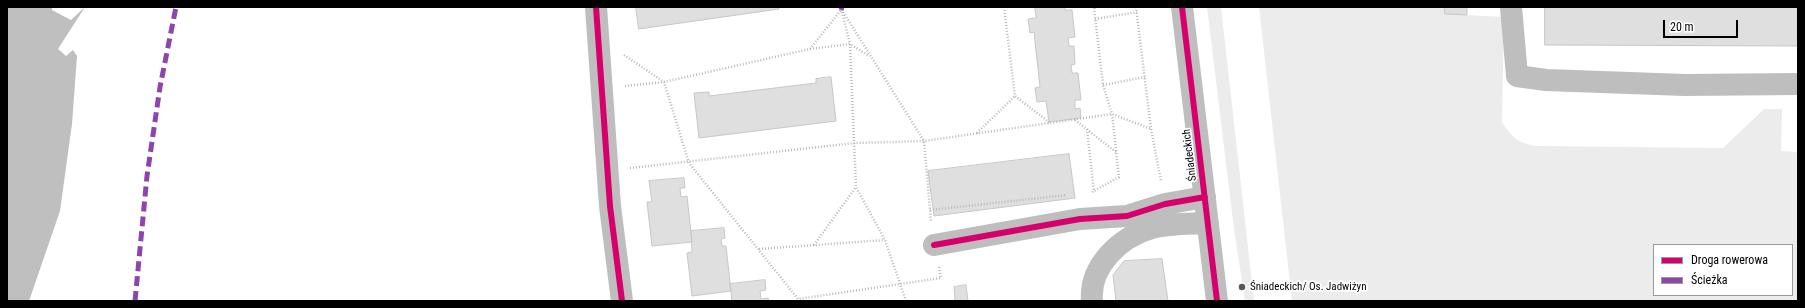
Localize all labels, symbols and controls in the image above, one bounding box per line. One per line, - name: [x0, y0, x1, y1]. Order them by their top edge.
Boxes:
- scale bar: [1665, 12, 1740, 38]
- text: 20 m: [1670, 20, 1694, 34]
- street label: Śniadeckich: [1180, 128, 1200, 182]
- legend: [1653, 244, 1793, 296]
- text: Droga rowerowa: [1691, 253, 1768, 267]
- text: Ścieżka: [1691, 273, 1728, 287]
- place label: Śniadeckich/ Os. Jadwiżyn: [1250, 280, 1367, 294]
- marker: Śniadeckich/ Os. Jadwiżyn: [1237, 282, 1247, 292]

